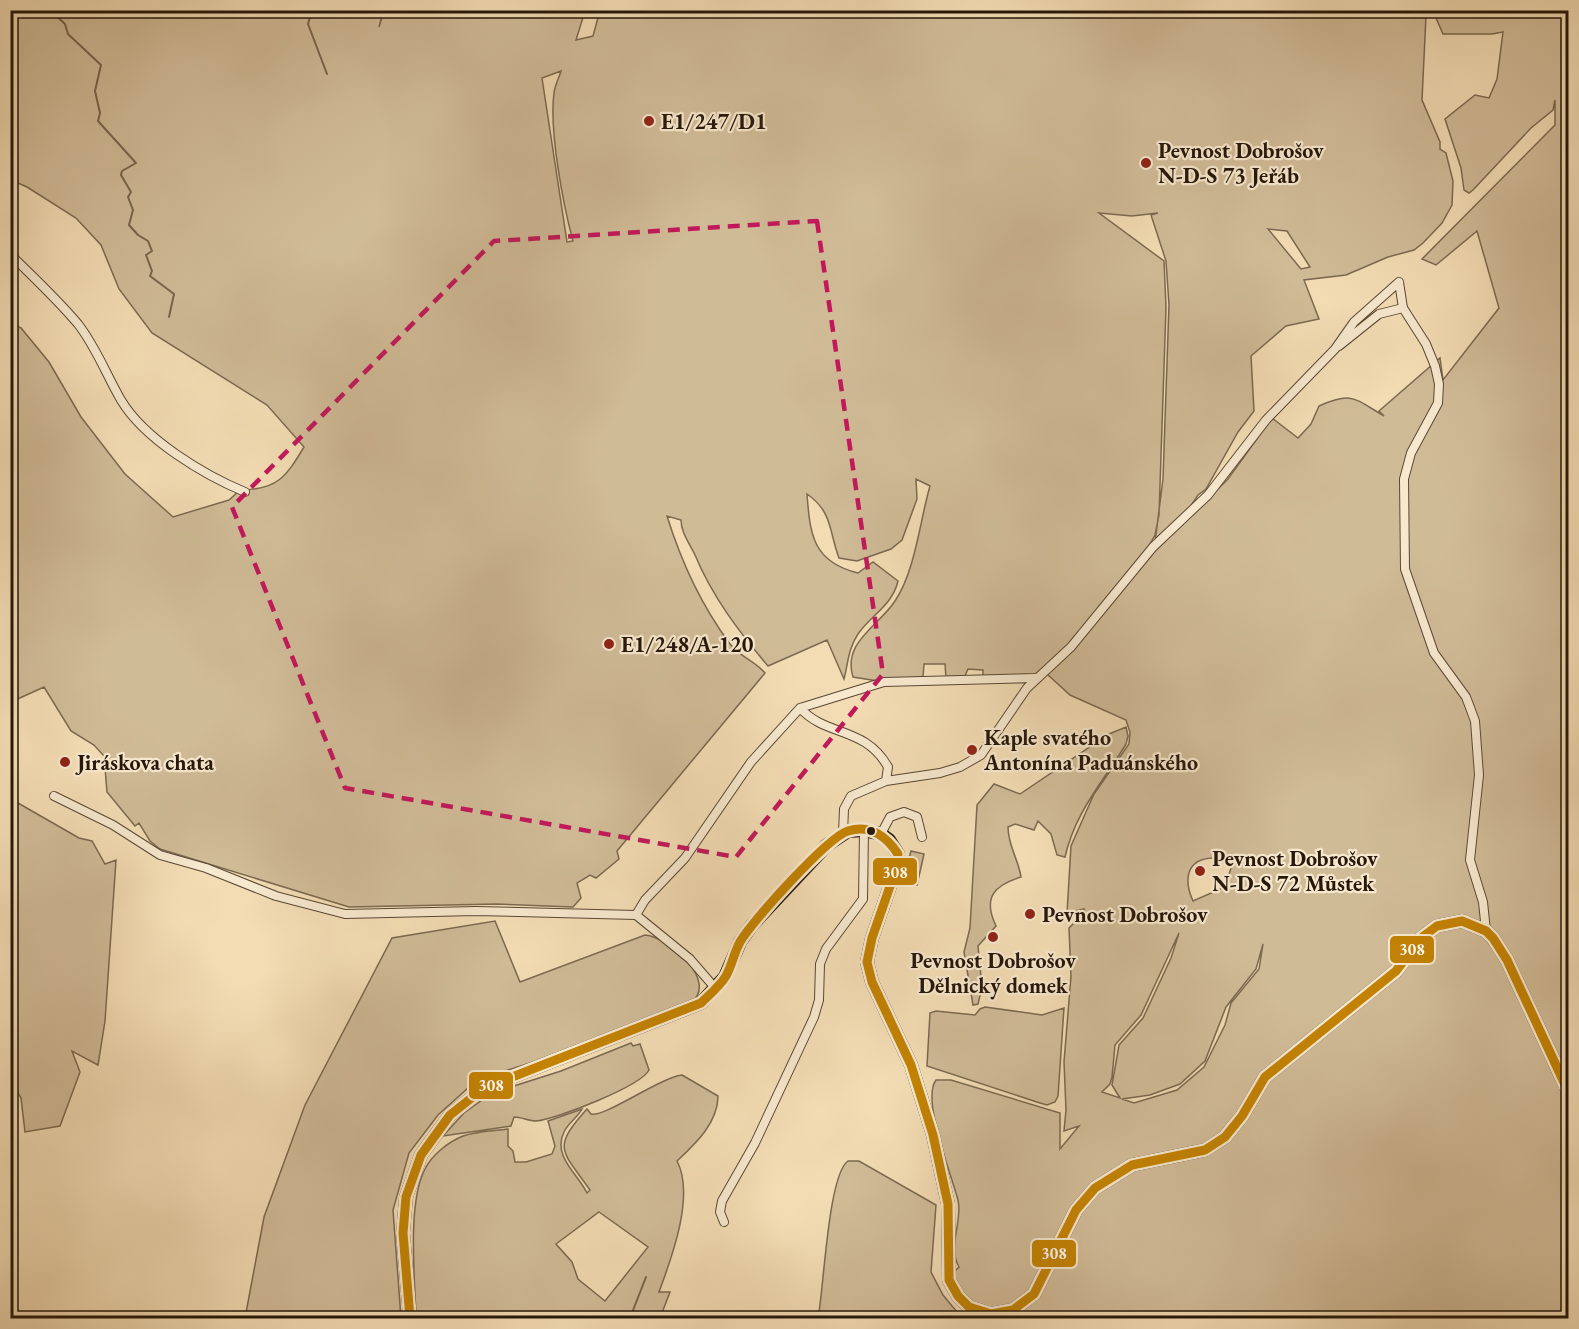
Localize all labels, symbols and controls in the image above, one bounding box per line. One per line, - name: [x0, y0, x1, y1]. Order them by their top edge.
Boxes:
- place label: E1/247/D1: [661, 107, 767, 136]
- marker: E1/247/D1: [642, 114, 656, 128]
- place label: Pevnost Dobrošov N-D-S 73 Jeřáb: [1158, 136, 1324, 190]
- marker: Pevnost Dobrošov N-D-S 73 Jeřáb: [1139, 156, 1153, 170]
- place label: E1/248/A-120: [621, 630, 754, 659]
- marker: E1/248/A-120: [602, 637, 616, 651]
- place label: Kaple svatého Antonína Paduánského: [983, 723, 1198, 777]
- marker: Kaple svatého Antonína Paduánského: [965, 743, 979, 757]
- place label: Jiráskova chata: [75, 748, 214, 777]
- marker: Jiráskova chata: [58, 755, 72, 769]
- unlabelled marker: [865, 825, 877, 837]
- place label: Pevnost Dobrošov N-D-S 72 Můstek: [1212, 844, 1378, 898]
- line badge: 308: [872, 857, 918, 886]
- text: 308: [882, 862, 908, 883]
- marker: Pevnost Dobrošov N-D-S 72 Můstek: [1193, 864, 1207, 878]
- place label: Pevnost Dobrošov: [1042, 900, 1208, 929]
- marker: Pevnost Dobrošov: [1023, 907, 1037, 921]
- marker: Pevnost Dobrošov Dělnický domek: [986, 930, 1000, 944]
- line badge: 308: [1389, 935, 1435, 964]
- text: 308: [1399, 939, 1425, 960]
- place label: Pevnost Dobrošov Dělnický domek: [910, 946, 1076, 1000]
- line badge: 308: [468, 1071, 514, 1100]
- text: 308: [478, 1075, 504, 1096]
- line badge: 308: [1031, 1239, 1077, 1268]
- text: 308: [1041, 1243, 1067, 1264]

